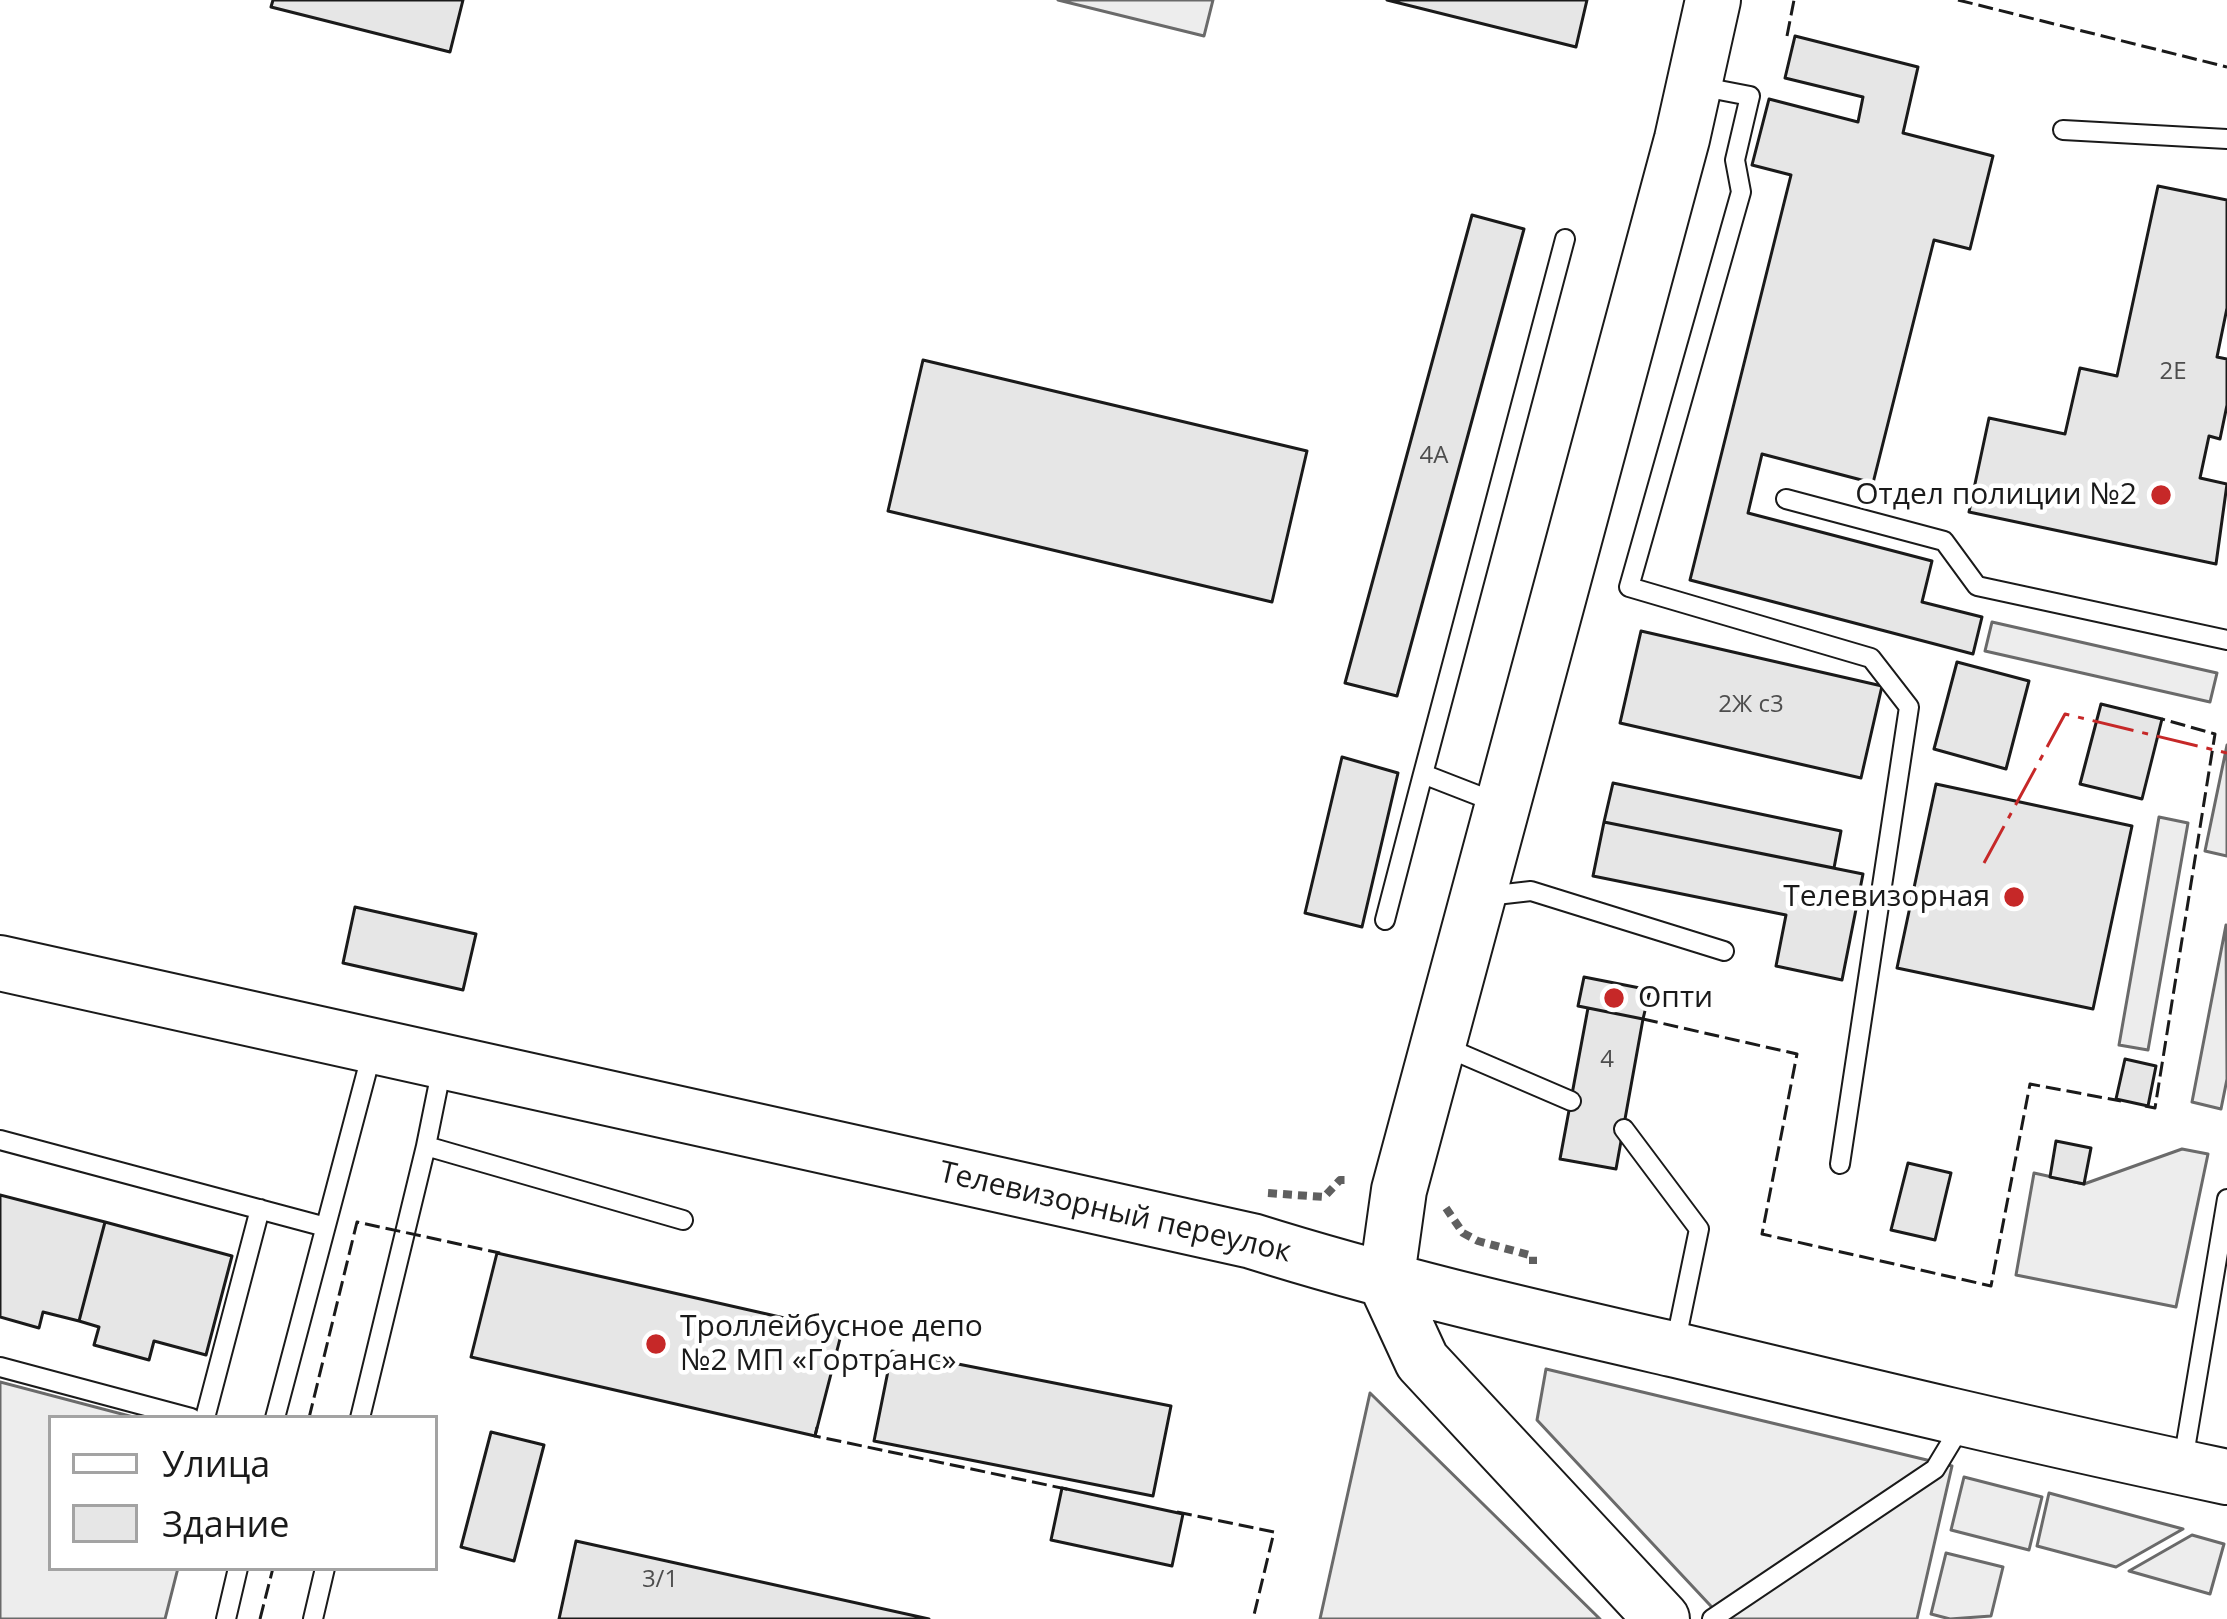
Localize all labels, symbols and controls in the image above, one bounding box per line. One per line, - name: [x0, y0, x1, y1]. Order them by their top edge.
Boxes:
- house number: 2Е: [2159, 358, 2187, 386]
- house number: 4А: [1420, 442, 1448, 470]
- place label: Отдел полиции №2: [1855, 477, 2137, 513]
- marker: Отдел полиции №2: [2148, 482, 2174, 508]
- house number: 2Ж с3: [1718, 691, 1784, 719]
- place label: Телевизорная: [1783, 879, 1990, 915]
- marker: Телевизорная: [2001, 884, 2027, 910]
- place label: Опти: [1638, 980, 1713, 1016]
- marker: Опти: [1601, 985, 1627, 1011]
- house number: 4: [1600, 1046, 1614, 1074]
- street label: Телевизорный переулок: [936, 1155, 1294, 1271]
- place label: Троллейбусное депо №2 МП «Гортранс»: [680, 1309, 983, 1380]
- marker: Троллейбусное депо №2 МП «Гортранс»: [643, 1331, 669, 1357]
- legend: [48, 1415, 438, 1571]
- text: Улица: [162, 1439, 270, 1488]
- text: Здание: [162, 1499, 290, 1548]
- house number: 3/1: [642, 1566, 678, 1594]

